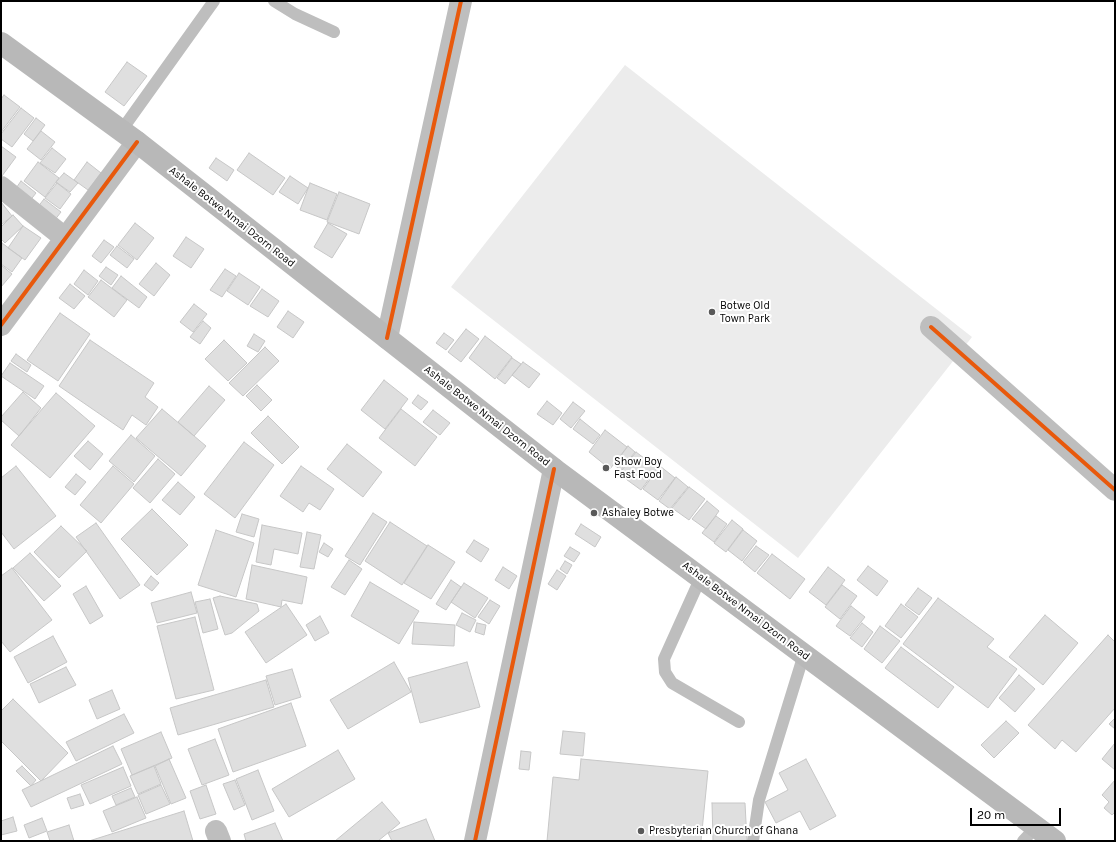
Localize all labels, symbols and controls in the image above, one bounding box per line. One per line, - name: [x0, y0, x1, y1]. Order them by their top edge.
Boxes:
- street label: Ashale Botwe Nmai Dzorn Road: [166, 164, 298, 270]
- place label: Botwe Old Town Park: [720, 299, 770, 325]
- marker: Botwe Old Town Park: [707, 307, 717, 317]
- street label: Ashale Botwe Nmai Dzorn Road: [421, 363, 553, 469]
- place label: Show Boy Fast Food: [614, 455, 662, 481]
- marker: Show Boy Fast Food: [601, 463, 611, 473]
- place label: Ashaley Botwe: [602, 506, 674, 520]
- marker: Ashaley Botwe: [589, 508, 599, 518]
- street label: Ashale Botwe Nmai Dzorn Road: [680, 559, 812, 663]
- scale bar: [972, 800, 1063, 826]
- text: 20 m: [977, 808, 1005, 822]
- place label: Presbyterian Church of Ghana: [649, 824, 798, 838]
- marker: Presbyterian Church of Ghana: [636, 826, 646, 836]

